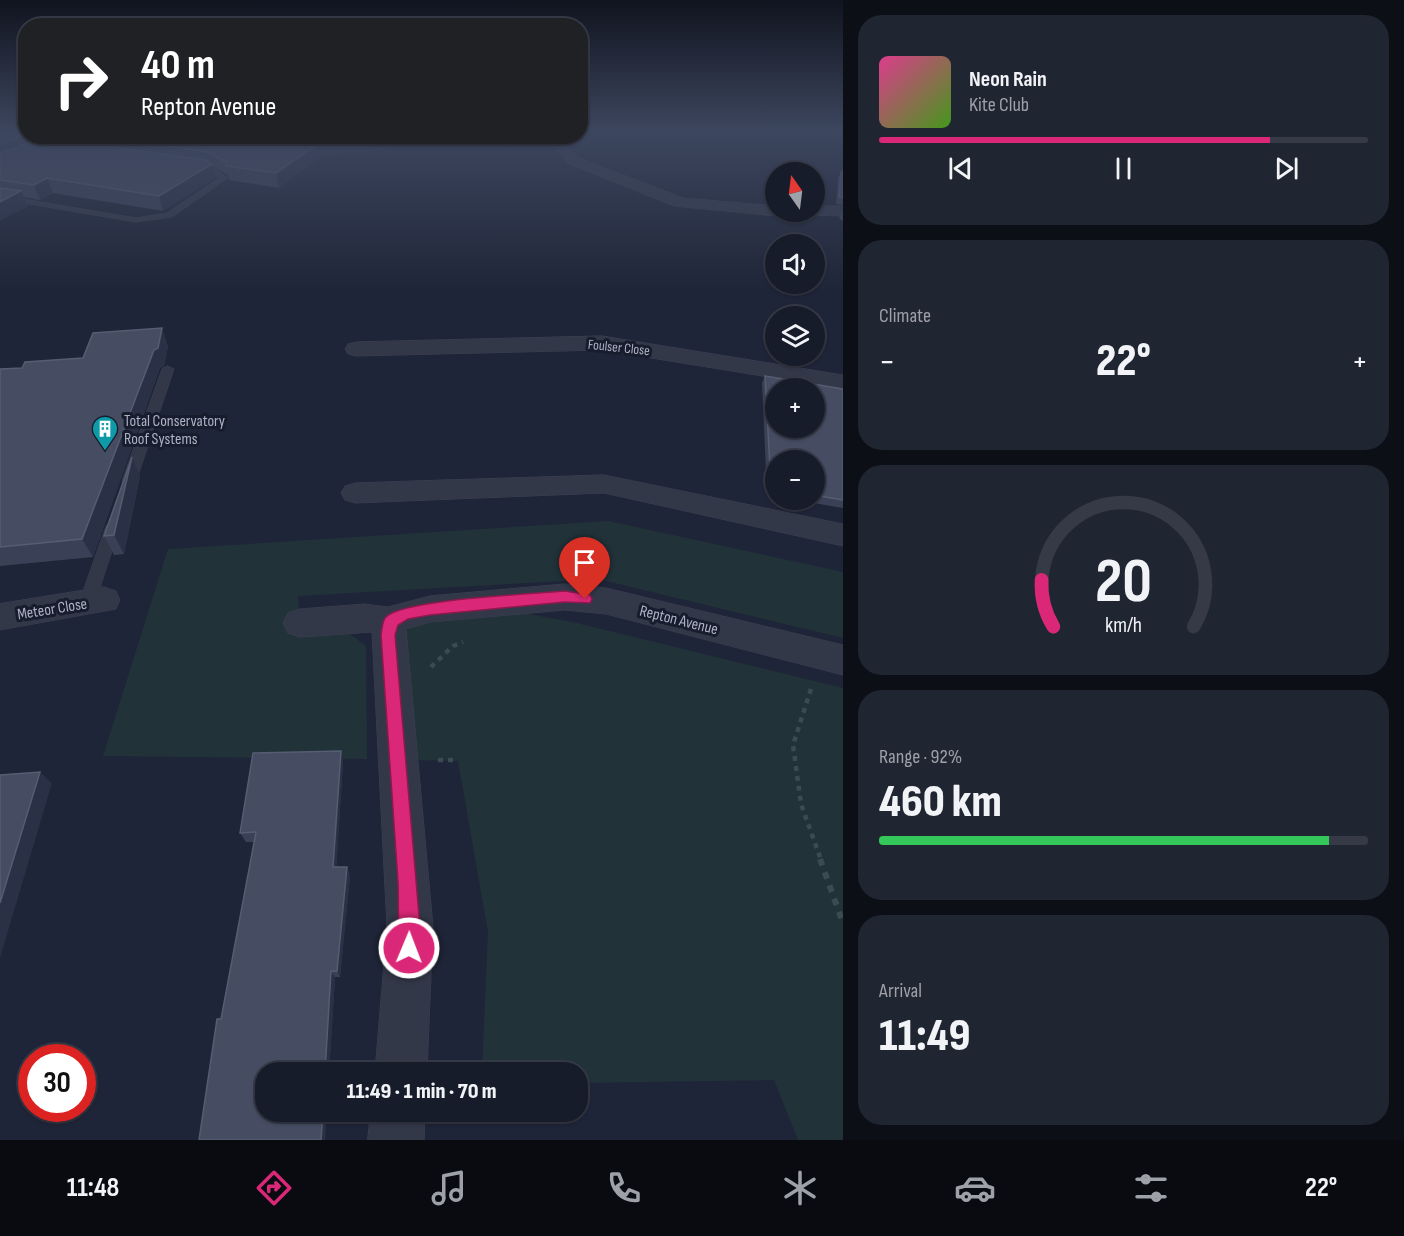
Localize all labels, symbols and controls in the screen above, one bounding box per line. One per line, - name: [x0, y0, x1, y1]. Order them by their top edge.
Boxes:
- text: 40 m: [141, 40, 215, 91]
- icon: right: [42, 42, 120, 120]
- text: Neon Rain: [969, 66, 1047, 93]
- text: Repton Avenue: [141, 91, 276, 123]
- text: Kite Club: [969, 93, 1029, 117]
- icon: previous: [944, 152, 977, 185]
- icon: pause: [1107, 152, 1140, 185]
- icon: next: [1270, 152, 1303, 185]
- north arrow: [765, 162, 825, 222]
- map controls: [765, 162, 825, 510]
- button: sound: [765, 234, 825, 294]
- text: Climate: [879, 304, 931, 328]
- button: layers: [765, 306, 825, 366]
- text: 22°: [1096, 334, 1151, 389]
- street label: Foulser Close: [587, 336, 651, 359]
- text: −: [879, 342, 895, 382]
- text: +: [1352, 342, 1368, 382]
- button: +: [765, 378, 825, 438]
- place label: Total Conservatory Roof Systems: [124, 412, 225, 449]
- building icon: Total Conservatory Roof Systems: [90, 414, 120, 452]
- button: −: [765, 450, 825, 510]
- pin: [559, 537, 610, 599]
- text: 20: [1095, 545, 1152, 620]
- icon: arrive: [568, 546, 601, 579]
- street label: Meteor Close: [16, 595, 88, 624]
- street label: Repton Avenue: [637, 602, 720, 639]
- text: km/h: [1105, 613, 1142, 638]
- text: Range · 92%: [879, 745, 962, 769]
- text: 460 km: [879, 775, 1002, 830]
- position arrow: [377, 916, 441, 980]
- text: Arrival: [879, 979, 922, 1003]
- text: 11:49: [879, 1009, 971, 1064]
- speed limit sign: 30: [18, 1044, 96, 1122]
- text: 11:49 · 1 min · 70 m: [346, 1078, 497, 1105]
- icon: directions: [253, 1167, 295, 1209]
- icon: music: [428, 1167, 470, 1209]
- icon: phone: [603, 1167, 645, 1209]
- icon: climate: [779, 1167, 821, 1209]
- icon: car: [954, 1167, 996, 1209]
- icon: filters: [1130, 1167, 1172, 1209]
- text: 11:48: [67, 1172, 119, 1204]
- text: 22°: [1305, 1172, 1337, 1204]

